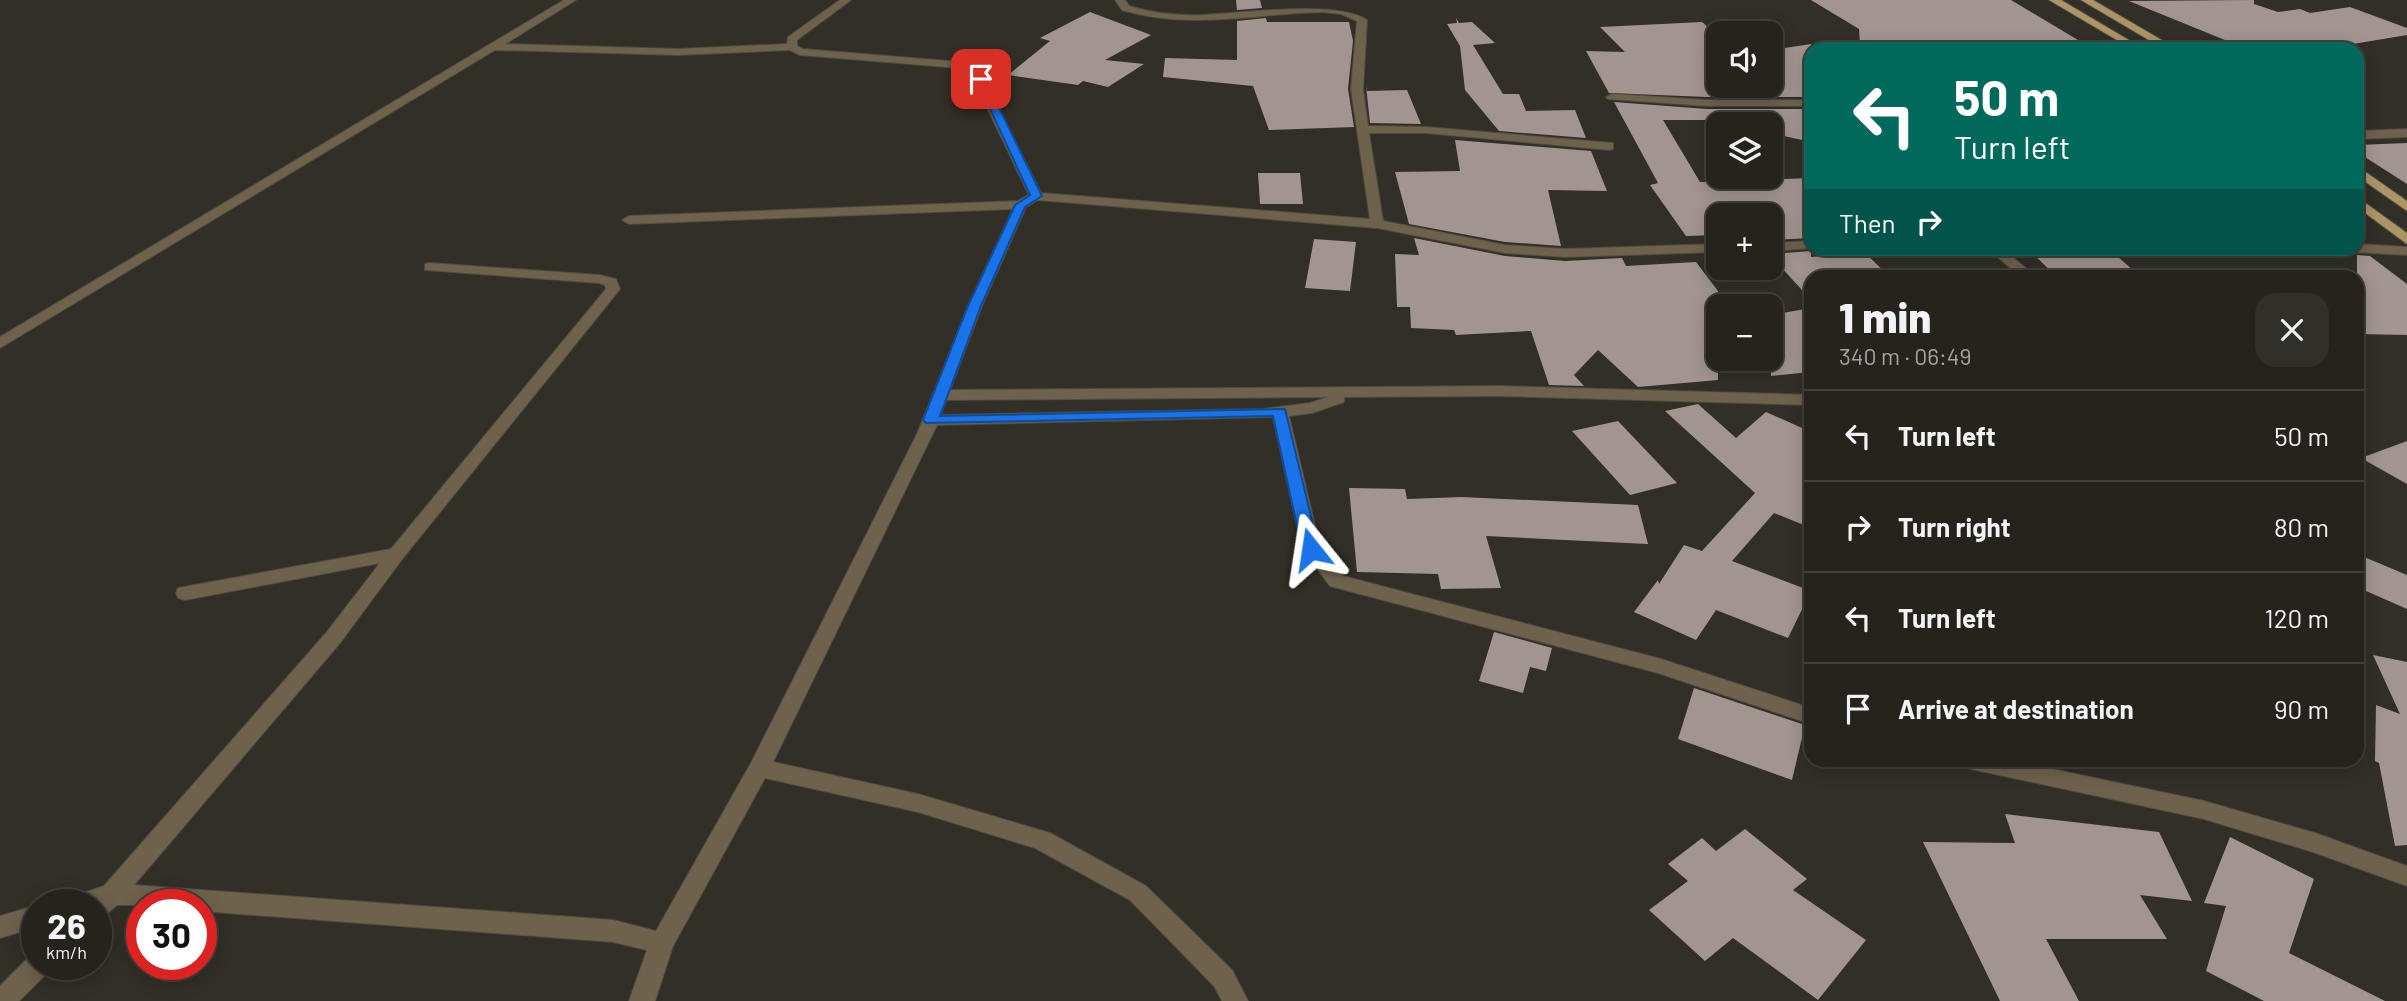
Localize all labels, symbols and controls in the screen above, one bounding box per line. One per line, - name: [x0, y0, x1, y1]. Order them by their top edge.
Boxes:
- map controls: [1706, 21, 1783, 371]
- button: sound: [1706, 21, 1783, 98]
- pin: [951, 49, 1011, 109]
- icon: arrive: [962, 60, 1000, 98]
- text: 50 m: [1954, 67, 2059, 126]
- icon: left: [1839, 70, 1930, 161]
- button: layers: [1706, 112, 1783, 189]
- text: Turn left: [1954, 127, 2071, 165]
- button: +: [1706, 203, 1783, 280]
- icon: right: [1910, 203, 1948, 241]
- text: Then: [1839, 207, 1896, 238]
- text: 1 min: [1839, 291, 1931, 341]
- button: close: [2255, 293, 2329, 367]
- button: −: [1706, 294, 1783, 371]
- text: 340 m · 06:49: [1839, 342, 1971, 370]
- icon: left: [1839, 417, 1877, 455]
- text: Turn left: [1898, 420, 1996, 451]
- text: 50 m: [2274, 420, 2329, 451]
- icon: right: [1839, 508, 1877, 546]
- text: Turn right: [1898, 511, 2011, 542]
- text: 80 m: [2274, 511, 2329, 542]
- position arrow: [1274, 512, 1348, 586]
- icon: left: [1839, 599, 1877, 637]
- text: Turn left: [1898, 602, 1996, 633]
- text: 120 m: [2265, 602, 2329, 633]
- icon: arrive: [1839, 690, 1877, 728]
- text: Arrive at destination: [1898, 693, 2134, 724]
- text: 90 m: [2274, 693, 2329, 724]
- speed limit sign: 30: [126, 889, 217, 980]
- text: 26: [47, 904, 86, 946]
- text: km/h: [46, 941, 87, 963]

